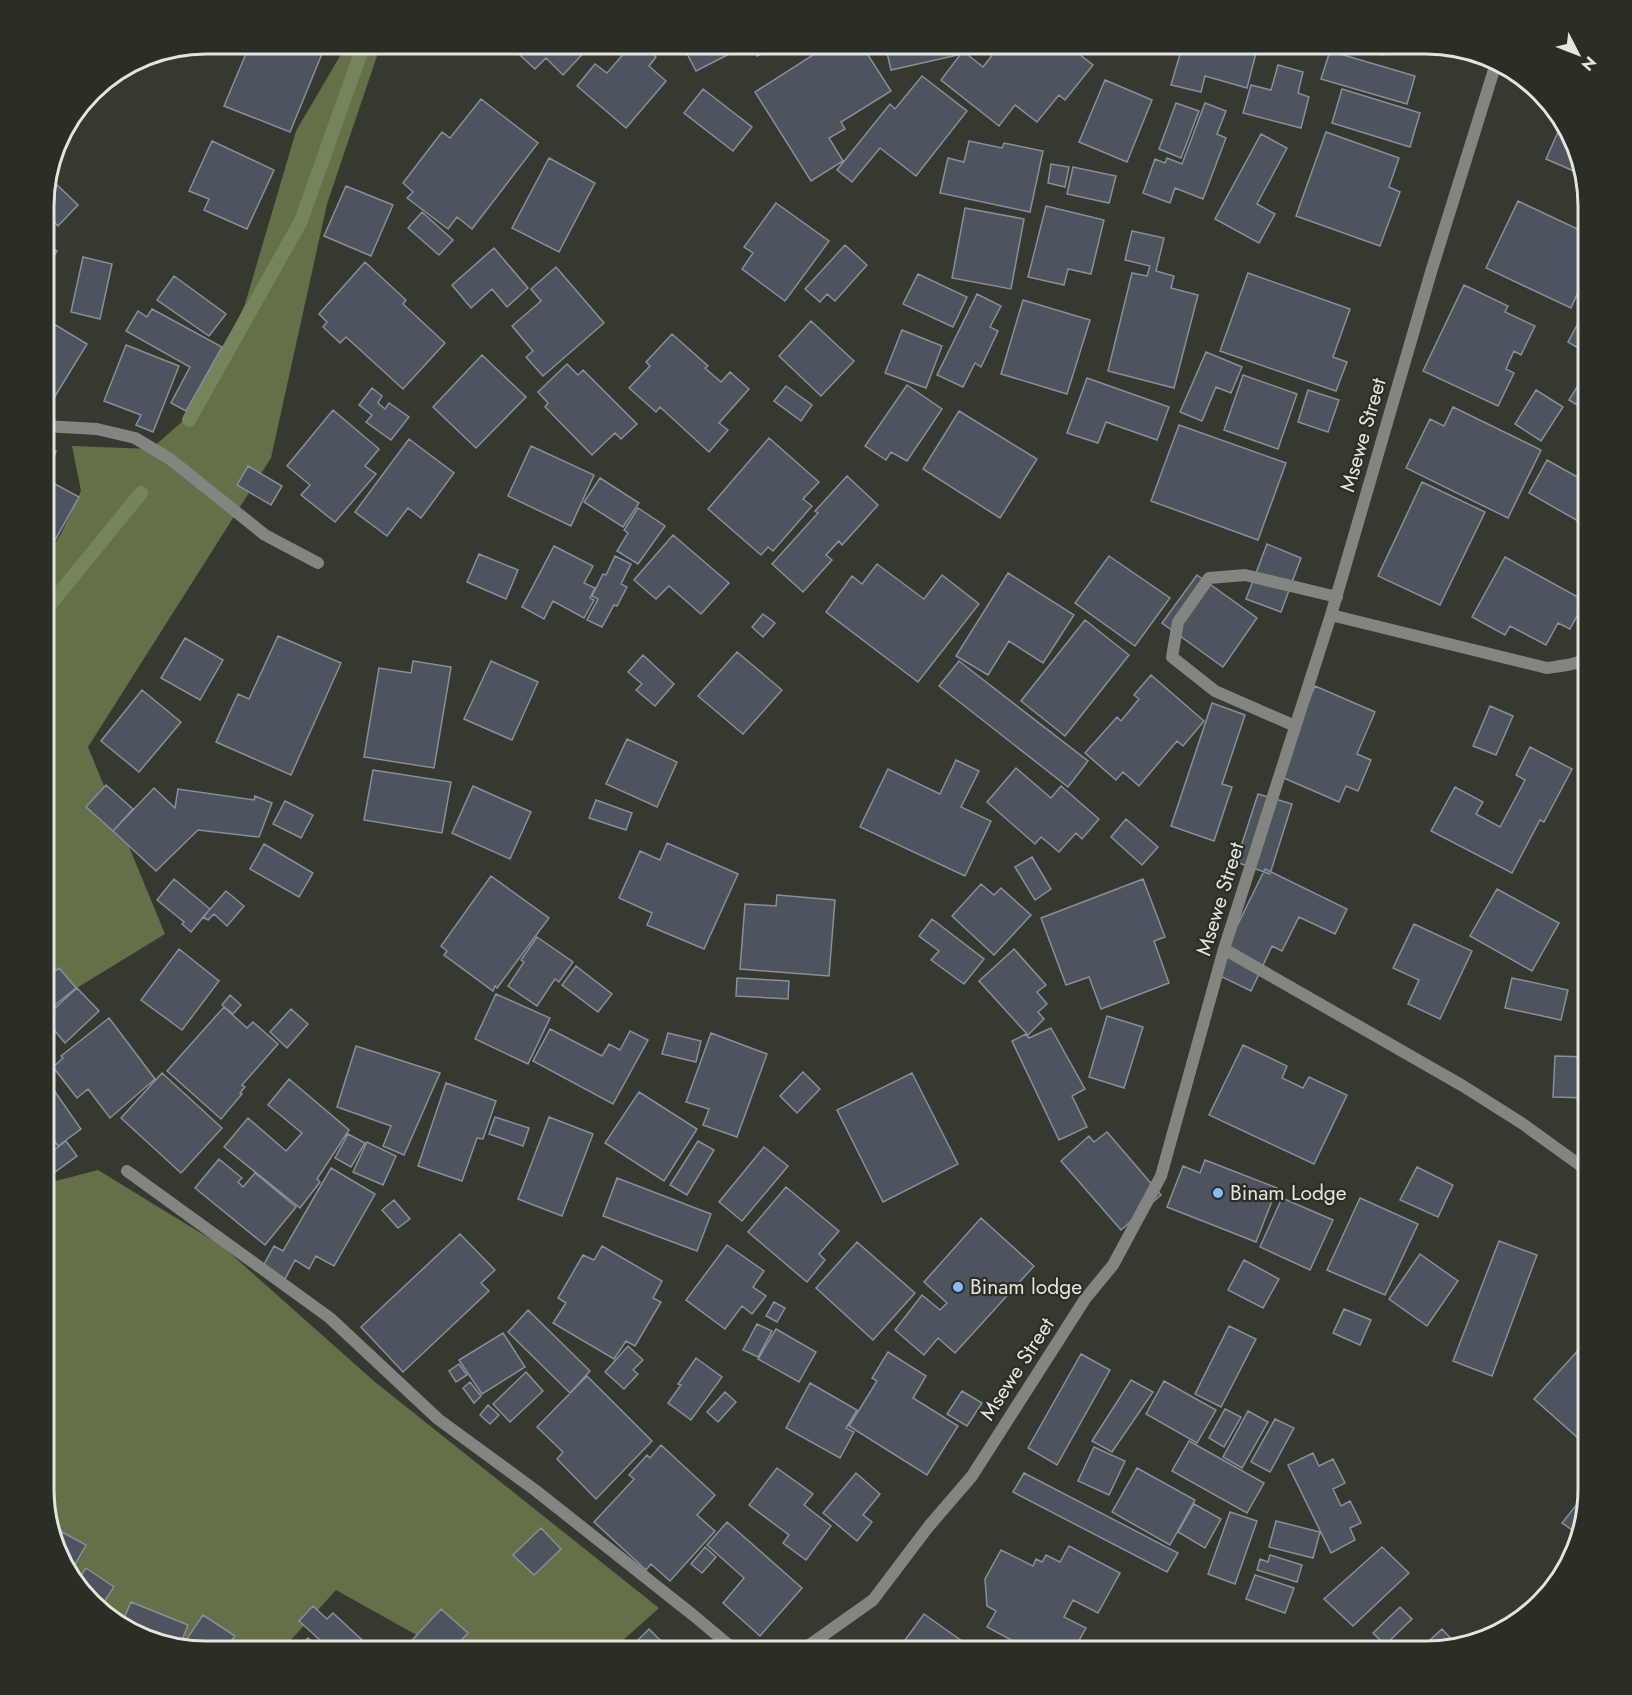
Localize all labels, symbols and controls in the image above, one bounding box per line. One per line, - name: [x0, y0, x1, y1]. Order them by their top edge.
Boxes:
- north arrow: [1548, 24, 1608, 84]
- text: N: [1576, 51, 1602, 76]
- street label: Msewe Street: [1332, 375, 1394, 495]
- street label: Msewe Street: [1189, 839, 1251, 959]
- place label: Binam Lodge: [1230, 1178, 1347, 1208]
- marker: Binam Lodge: [1211, 1186, 1225, 1200]
- place label: Binam lodge: [970, 1272, 1082, 1302]
- marker: Binam lodge: [951, 1280, 965, 1294]
- street label: Msewe Street: [973, 1312, 1061, 1426]

